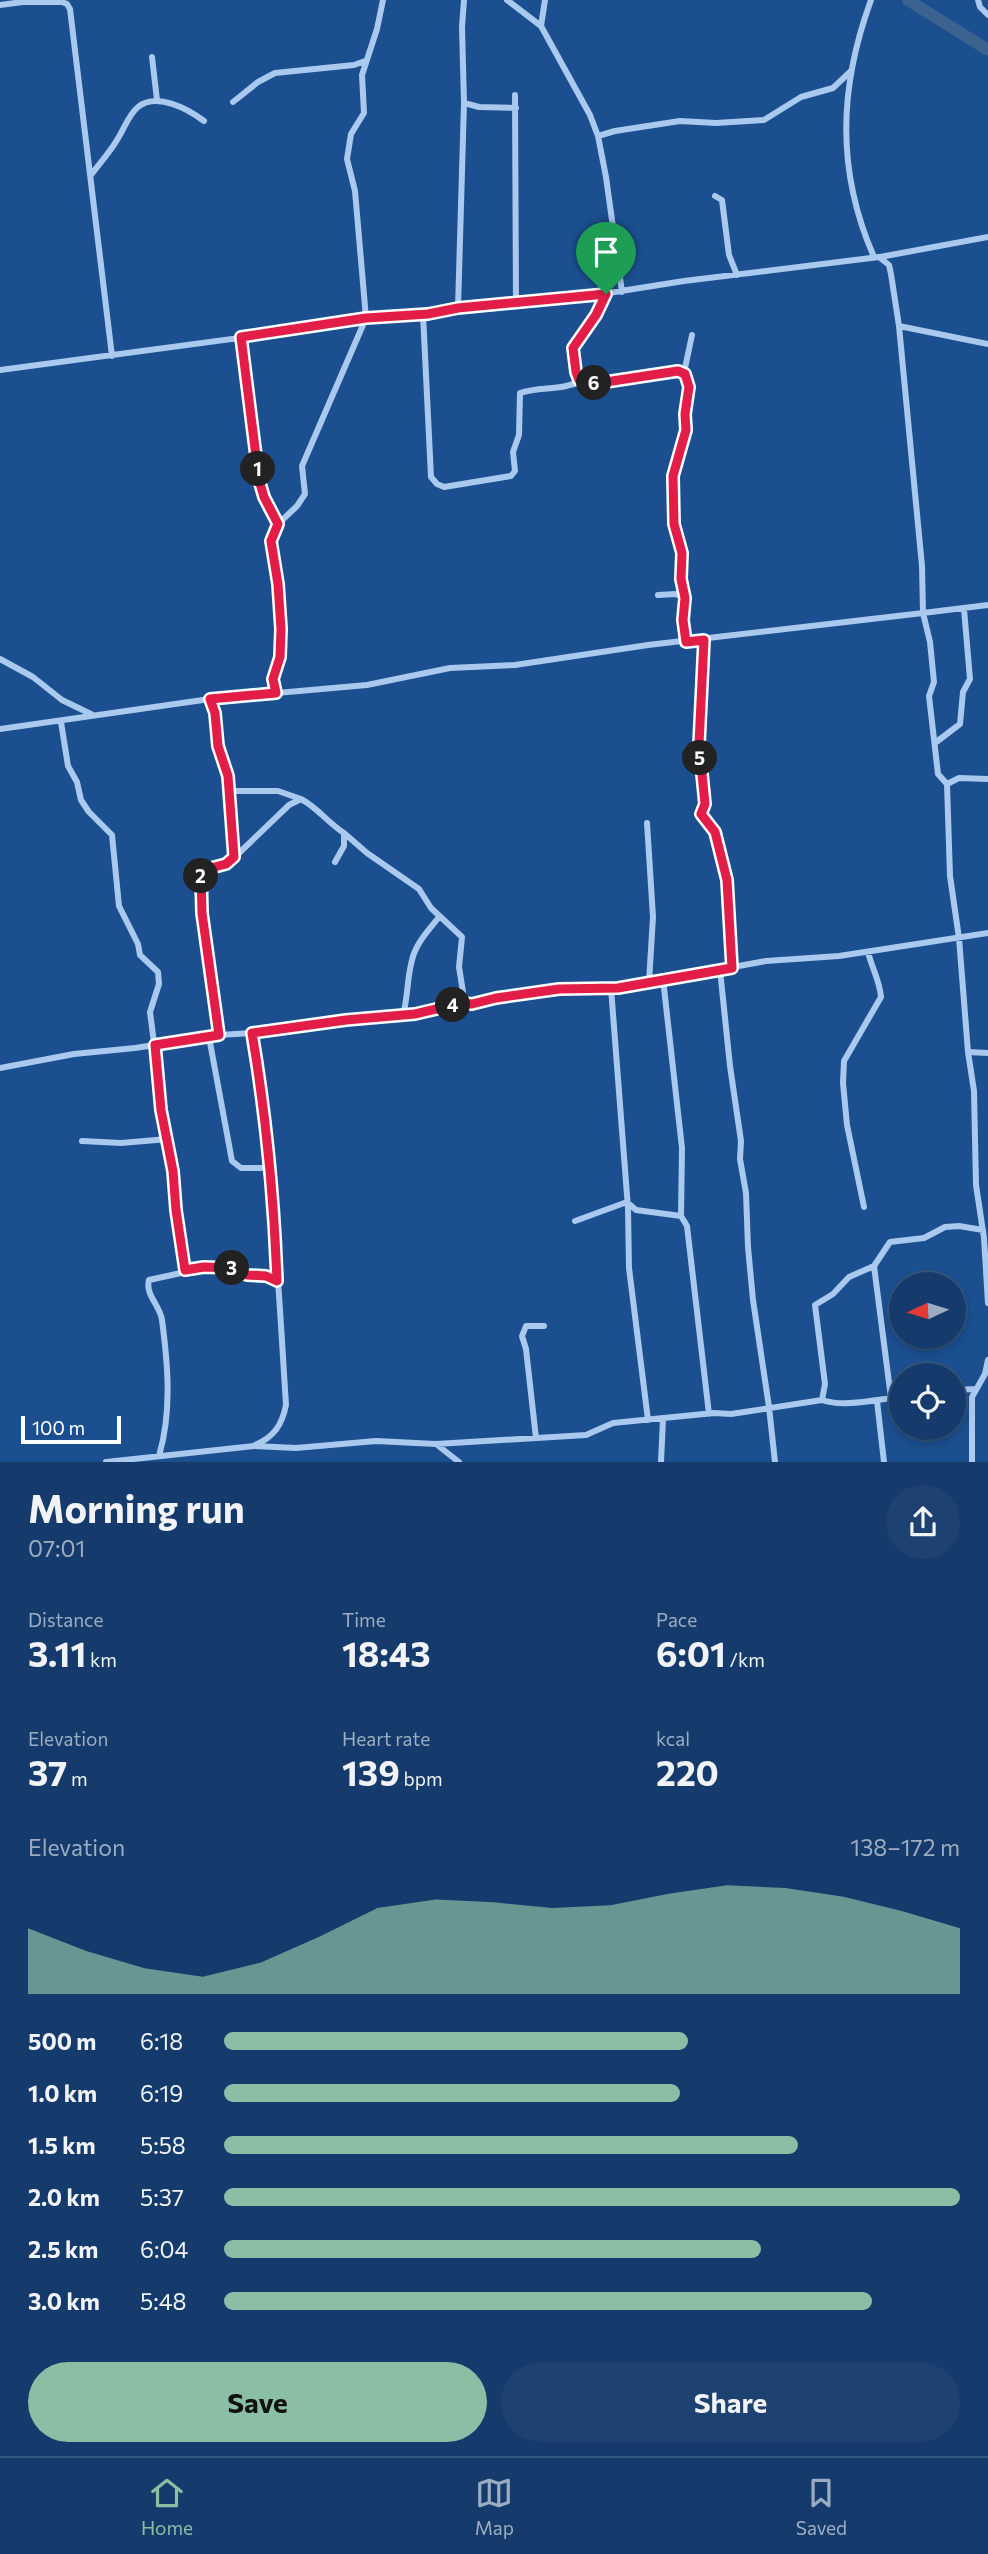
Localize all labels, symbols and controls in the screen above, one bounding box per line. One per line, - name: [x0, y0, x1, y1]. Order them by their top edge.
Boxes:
- pin: [576, 222, 636, 294]
- icon: arrive: [587, 233, 625, 271]
- pin: 6: [576, 366, 612, 400]
- text: 6: [588, 371, 599, 394]
- pin: 1: [240, 452, 276, 486]
- text: 1: [253, 457, 262, 480]
- pin: 5: [682, 740, 718, 776]
- text: 5: [694, 746, 705, 769]
- pin: 2: [184, 858, 218, 894]
- text: 2: [195, 864, 206, 887]
- pin: 4: [435, 988, 470, 1023]
- text: 4: [447, 993, 458, 1016]
- pin: 3: [215, 1250, 250, 1286]
- text: 3: [226, 1256, 237, 1279]
- north arrow: [889, 1272, 966, 1349]
- map controls: [889, 1272, 966, 1440]
- button: locate: [889, 1363, 966, 1440]
- scale bar: [21, 1413, 121, 1445]
- text: 100 m: [32, 1416, 85, 1439]
- text: Morning run: [28, 1484, 245, 1531]
- button: share: [886, 1485, 960, 1559]
- text: 07:01: [28, 1534, 85, 1562]
- text: Distance: [28, 1608, 104, 1631]
- text: Time: [342, 1608, 386, 1631]
- text: Pace: [656, 1608, 697, 1631]
- text: 3.11: [28, 1631, 86, 1674]
- text: 18:43: [342, 1631, 431, 1674]
- text: 6:01: [656, 1631, 726, 1674]
- text: km: [86, 1648, 117, 1671]
- text: /km: [726, 1648, 765, 1671]
- text: Elevation: [28, 1727, 108, 1750]
- text: Heart rate: [342, 1727, 430, 1750]
- text: kcal: [656, 1727, 690, 1750]
- text: 37: [28, 1750, 67, 1793]
- text: 139: [342, 1750, 400, 1793]
- text: 220: [656, 1750, 719, 1793]
- text: m: [67, 1767, 88, 1790]
- text: bpm: [400, 1767, 443, 1790]
- text: Elevation: [28, 1833, 125, 1861]
- text: 138–172 m: [850, 1833, 960, 1861]
- text: 500 m: [28, 2027, 96, 2055]
- text: 6:18: [140, 2027, 183, 2055]
- text: 1.0 km: [28, 2079, 97, 2107]
- text: 6:19: [140, 2079, 183, 2107]
- text: 1.5 km: [28, 2131, 96, 2159]
- text: 5:58: [140, 2131, 186, 2159]
- text: 2.0 km: [28, 2183, 100, 2211]
- text: 5:37: [140, 2183, 184, 2211]
- text: 2.5 km: [28, 2235, 98, 2263]
- text: 6:04: [140, 2235, 188, 2263]
- text: 3.0 km: [28, 2287, 100, 2315]
- text: 5:48: [140, 2287, 186, 2315]
- button: Save: [28, 2362, 487, 2442]
- button: Share: [501, 2362, 960, 2442]
- tab: Home: [141, 2474, 193, 2539]
- tab: Map: [475, 2474, 514, 2539]
- tab: Saved: [796, 2474, 847, 2539]

